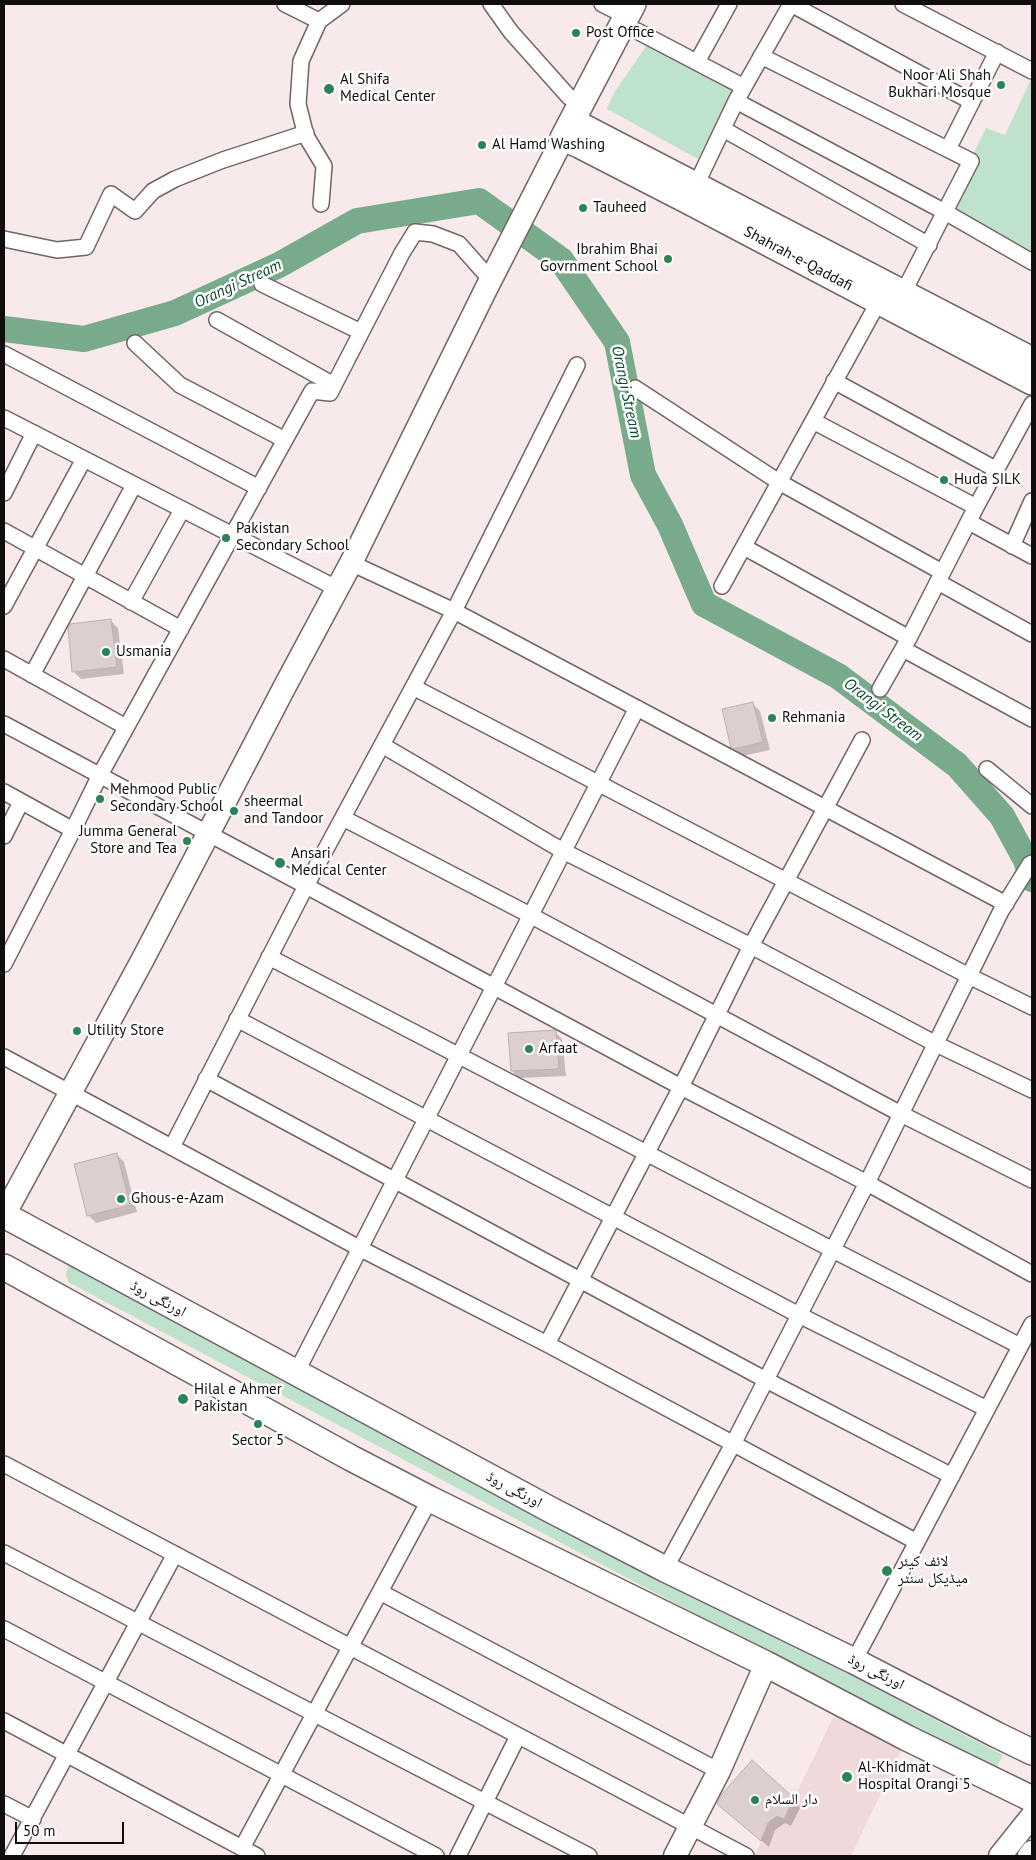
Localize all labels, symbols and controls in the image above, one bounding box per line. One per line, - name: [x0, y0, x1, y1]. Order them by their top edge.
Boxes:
- place label: Post Office: [586, 24, 654, 42]
- marker: Post Office: [570, 27, 582, 39]
- place label: Noor Ali Shah Bukhari Mosque: [888, 67, 991, 102]
- place label: Al Shifa Medical Center: [340, 71, 436, 106]
- marker: Noor Ali Shah Bukhari Mosque: [995, 79, 1007, 91]
- marker: Al Shifa Medical Center: [322, 82, 336, 96]
- place label: Al Hamd Washing: [492, 136, 605, 154]
- marker: Al Hamd Washing: [476, 139, 488, 151]
- place label: Tauheed: [593, 199, 647, 217]
- marker: Tauheed: [577, 202, 589, 214]
- street label: Shahrah-e-Qaddafi: [741, 223, 855, 295]
- place label: Ibrahim Bhai Govrnment School: [540, 241, 658, 276]
- marker: Ibrahim Bhai Govrnment School: [662, 253, 674, 265]
- water label: Orangi Stream: [191, 255, 285, 313]
- water label: Orangi Stream: [607, 344, 645, 440]
- place label: Huda SILK: [954, 471, 1021, 489]
- marker: Huda SILK: [938, 474, 950, 486]
- place label: Pakistan Secondary School: [236, 520, 349, 555]
- marker: Pakistan Secondary School: [220, 532, 232, 544]
- place label: Usmania: [116, 643, 171, 661]
- marker: Usmania: [100, 646, 112, 658]
- water label: Orangi Stream: [840, 674, 926, 746]
- place label: Rehmania: [782, 709, 845, 727]
- marker: Rehmania: [766, 712, 778, 724]
- place label: Mehmood Public Secondary School: [110, 781, 223, 816]
- marker: Mehmood Public Secondary School: [94, 793, 106, 805]
- place label: sheermal and Tandoor: [244, 793, 323, 828]
- marker: sheermal and Tandoor: [228, 805, 240, 817]
- place label: Jumma General Store and Tea: [79, 823, 177, 858]
- marker: Jumma General Store and Tea: [181, 835, 193, 847]
- place label: Ansari Medical Center: [291, 845, 387, 880]
- marker: Ansari Medical Center: [273, 856, 287, 870]
- place label: Utility Store: [87, 1022, 164, 1040]
- marker: Utility Store: [71, 1025, 83, 1037]
- place label: Arfaat: [539, 1040, 578, 1058]
- marker: Arfaat: [523, 1043, 535, 1055]
- place label: Ghous-e-Azam: [131, 1190, 224, 1208]
- marker: Ghous-e-Azam: [115, 1193, 127, 1205]
- street label: اورنگی روڈ: [127, 1277, 189, 1321]
- place label: Hilal e Ahmer Pakistan: [194, 1381, 282, 1416]
- marker: Hilal e Ahmer Pakistan: [176, 1392, 190, 1406]
- marker: Sector 5: [252, 1418, 264, 1430]
- place label: Sector 5: [232, 1432, 284, 1450]
- street label: اورنگی روڈ: [483, 1468, 545, 1512]
- place label: لائف کیئر میڈیکل سنٹر: [898, 1553, 968, 1588]
- marker: لائف کیئر میڈیکل سنٹر: [880, 1564, 894, 1578]
- street label: اورنگی روڈ: [845, 1650, 907, 1694]
- place label: Al-Khidmat Hospital Orangi 5: [858, 1759, 971, 1794]
- marker: Al-Khidmat Hospital Orangi 5: [840, 1770, 854, 1784]
- place label: دار السلام: [765, 1791, 818, 1809]
- marker: دار السلام: [749, 1794, 761, 1806]
- scale bar: [18, 1812, 126, 1844]
- text: 50 m: [23, 1821, 56, 1840]

